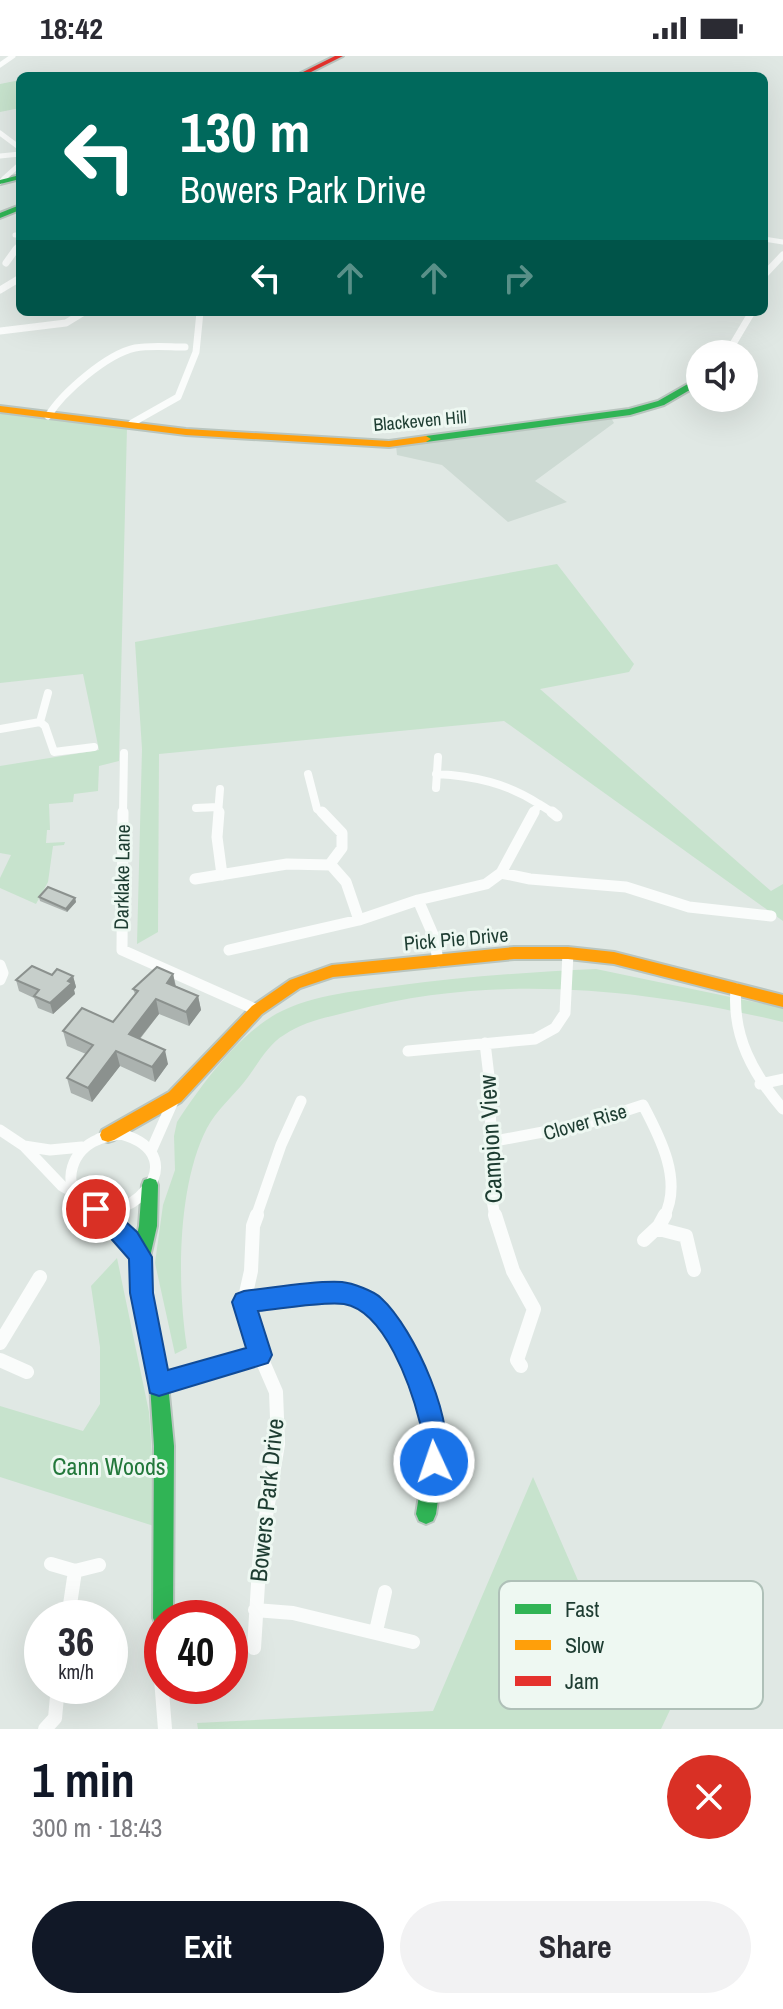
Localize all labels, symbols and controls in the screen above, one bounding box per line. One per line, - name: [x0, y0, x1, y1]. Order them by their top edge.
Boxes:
- text: 18:42: [40, 8, 103, 48]
- text: 130 m: [180, 94, 310, 169]
- icon: left: [48, 104, 152, 208]
- text: Bowers Park Drive: [180, 166, 426, 214]
- icon: left: [244, 256, 288, 300]
- icon: ahead: [328, 256, 372, 300]
- icon: ahead: [412, 256, 456, 300]
- icon: right: [496, 256, 540, 300]
- map controls: [686, 340, 758, 412]
- button: sound: [686, 340, 758, 412]
- street label: Blackeven Hill: [372, 404, 468, 437]
- street label: Darklake Lane: [107, 824, 136, 930]
- street label: Pick Pie Drive: [403, 920, 509, 957]
- street label: Campion View: [471, 1073, 509, 1204]
- street label: Clover Rise: [540, 1097, 630, 1146]
- pin: [62, 1175, 130, 1243]
- icon: arrive: [74, 1187, 118, 1231]
- street label: Bowers Park Drive: [242, 1417, 290, 1583]
- position arrow: [392, 1420, 476, 1504]
- park label: Cann Woods: [52, 1450, 166, 1482]
- legend: [499, 1581, 763, 1709]
- text: Fast: [565, 1594, 599, 1624]
- speed limit sign: 40: [144, 1600, 248, 1704]
- text: 36: [58, 1615, 94, 1668]
- text: Slow: [565, 1630, 604, 1660]
- text: km/h: [58, 1658, 94, 1685]
- text: Jam: [565, 1666, 599, 1696]
- text: 1 min: [32, 1747, 135, 1812]
- button: close: [667, 1755, 751, 1839]
- text: 300 m · 18:43: [32, 1810, 162, 1845]
- button: Exit: [32, 1901, 384, 1993]
- button: Share: [400, 1901, 751, 1993]

